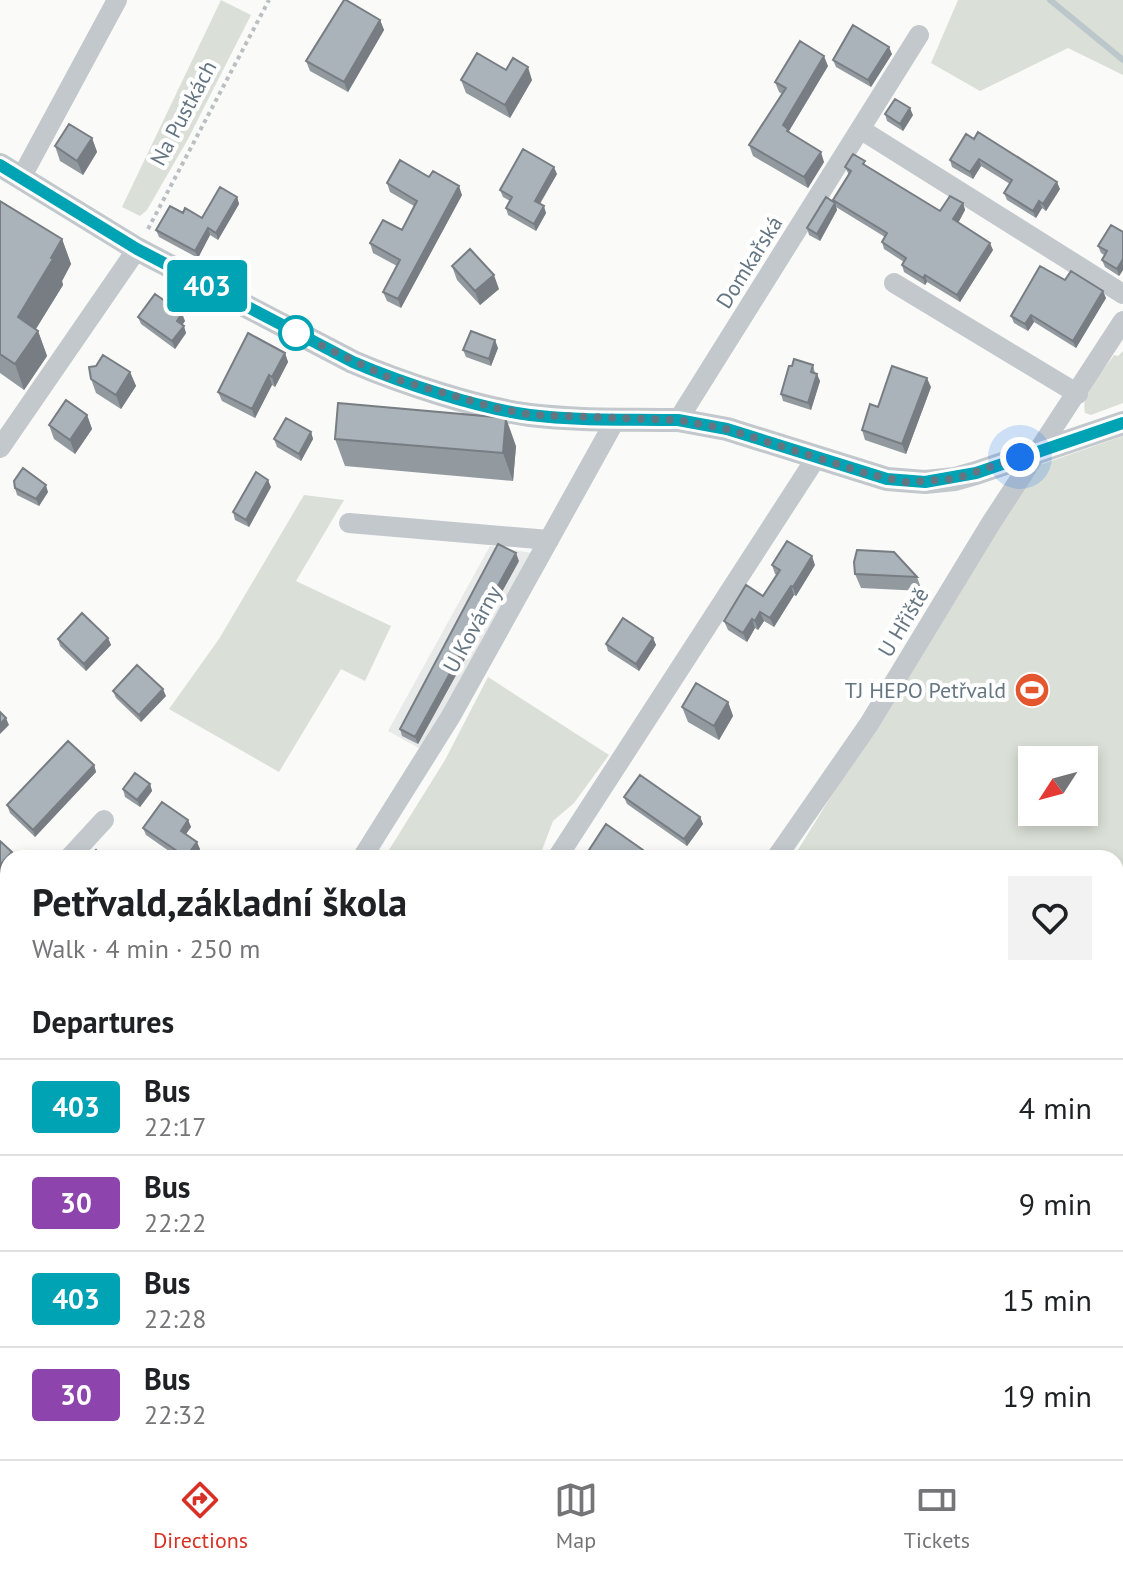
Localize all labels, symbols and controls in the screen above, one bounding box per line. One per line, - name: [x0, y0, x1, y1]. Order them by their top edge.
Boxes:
- street label: Na Pustkách: [144, 56, 222, 170]
- street label: Domkařská: [710, 211, 788, 313]
- line badge: 403: [161, 260, 253, 312]
- text: 403: [183, 267, 231, 304]
- unlabelled marker: [279, 316, 313, 350]
- your location: [1000, 437, 1040, 477]
- street label: U Kovárny: [437, 580, 508, 678]
- street label: U Hřiště: [871, 582, 935, 662]
- sports icon: TJ HEPO Petřvald: [1013, 671, 1051, 709]
- place label: TJ HEPO Petřvald: [845, 676, 1006, 704]
- north arrow: [1018, 746, 1098, 826]
- map controls: [1018, 746, 1098, 826]
- button: heart: [1008, 876, 1092, 960]
- text: Petřvald,základní škola: [32, 877, 407, 926]
- text: Walk · 4 min · 250 m: [32, 932, 260, 965]
- text: Departures: [32, 1002, 174, 1041]
- text: Bus: [144, 1071, 191, 1110]
- text: 403: [52, 1088, 100, 1125]
- text: 4 min: [1019, 1088, 1092, 1127]
- text: 22:17: [144, 1110, 206, 1143]
- text: Bus: [144, 1167, 191, 1206]
- text: 30: [60, 1184, 92, 1221]
- text: 9 min: [1019, 1184, 1092, 1223]
- text: 22:22: [144, 1206, 206, 1239]
- text: Bus: [144, 1263, 191, 1302]
- text: 403: [52, 1280, 100, 1317]
- text: 15 min: [1002, 1280, 1092, 1319]
- text: 22:28: [144, 1302, 206, 1335]
- text: Bus: [144, 1359, 191, 1398]
- text: 30: [60, 1376, 92, 1413]
- text: 19 min: [1002, 1376, 1092, 1415]
- text: 22:32: [144, 1398, 206, 1431]
- tab: Directions: [153, 1478, 248, 1554]
- tab: Map: [554, 1478, 598, 1554]
- tab: Tickets: [904, 1478, 970, 1554]

